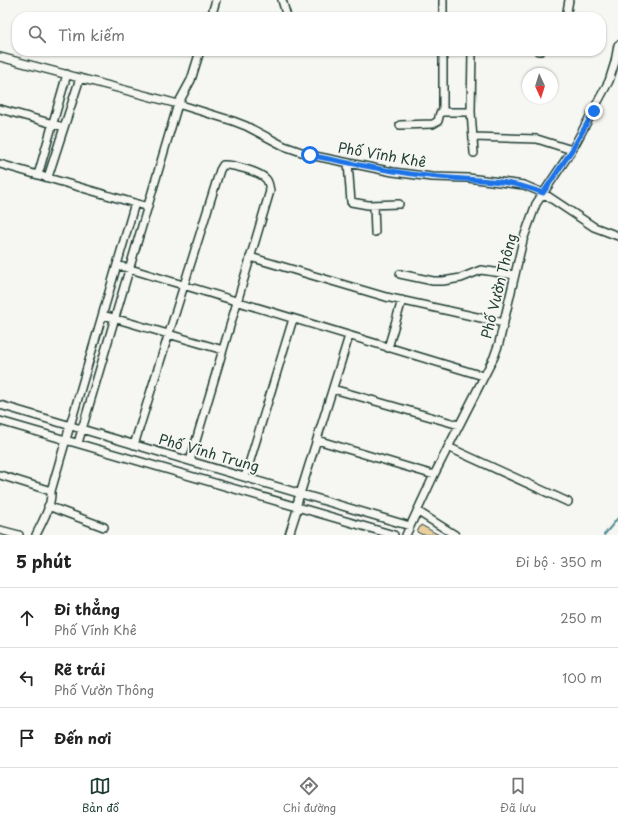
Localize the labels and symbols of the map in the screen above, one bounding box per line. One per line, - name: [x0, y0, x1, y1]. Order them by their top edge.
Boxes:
- north arrow: [522, 68, 558, 104]
- route end: [585, 102, 603, 120]
- street label: Phố Vĩnh Khê: [336, 136, 428, 173]
- route start: [301, 146, 319, 164]
- street label: Phố Vườn Thông: [475, 231, 522, 341]
- street label: Phố Vĩnh Trung: [156, 428, 262, 477]

